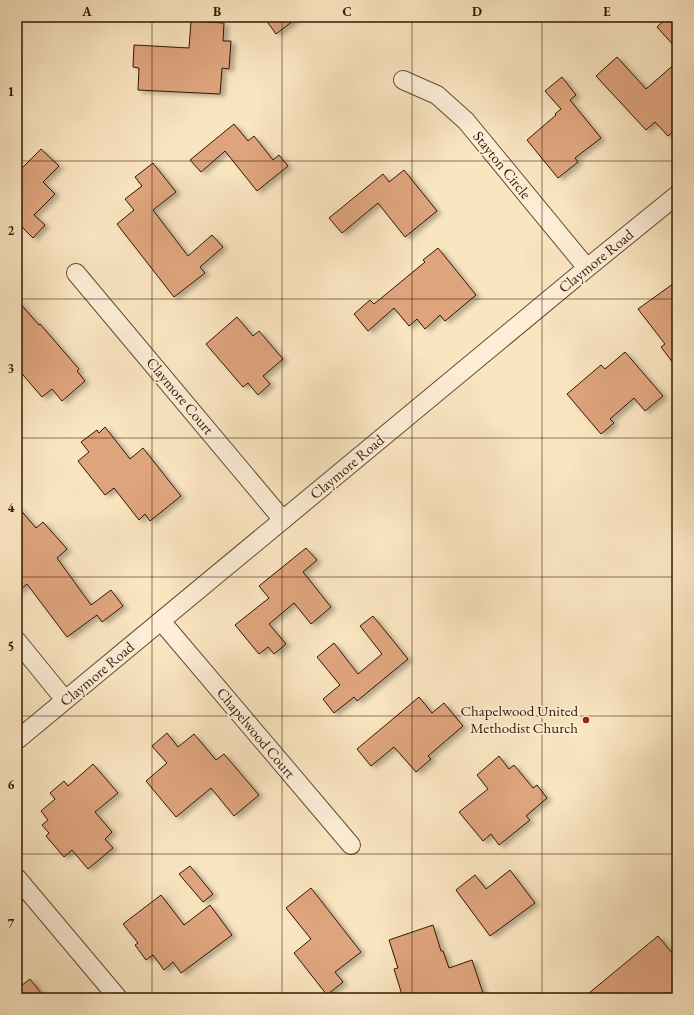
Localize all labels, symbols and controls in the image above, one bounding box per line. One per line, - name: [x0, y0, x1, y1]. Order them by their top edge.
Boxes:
- text: A: [81, 3, 92, 20]
- text: B: [213, 3, 221, 20]
- text: C: [342, 3, 352, 20]
- text: D: [472, 3, 482, 20]
- text: E: [603, 3, 611, 20]
- text: 1: [8, 83, 15, 100]
- street label: Stayton Circle: [469, 127, 536, 203]
- text: 2: [8, 222, 15, 239]
- street label: Claymore Road: [554, 224, 637, 297]
- street label: Claymore Court: [142, 353, 218, 439]
- text: 3: [8, 360, 15, 377]
- street label: Claymore Road: [306, 430, 388, 503]
- text: 4: [8, 499, 15, 516]
- street label: Claymore Road: [56, 637, 138, 710]
- text: 5: [8, 638, 14, 655]
- street label: Chapelwood Court: [213, 683, 300, 782]
- place label: Chapelwood United Methodist Church: [460, 701, 578, 737]
- marker: Chapelwood United Methodist Church: [581, 715, 591, 725]
- text: 6: [8, 776, 15, 793]
- text: 7: [8, 915, 15, 932]

